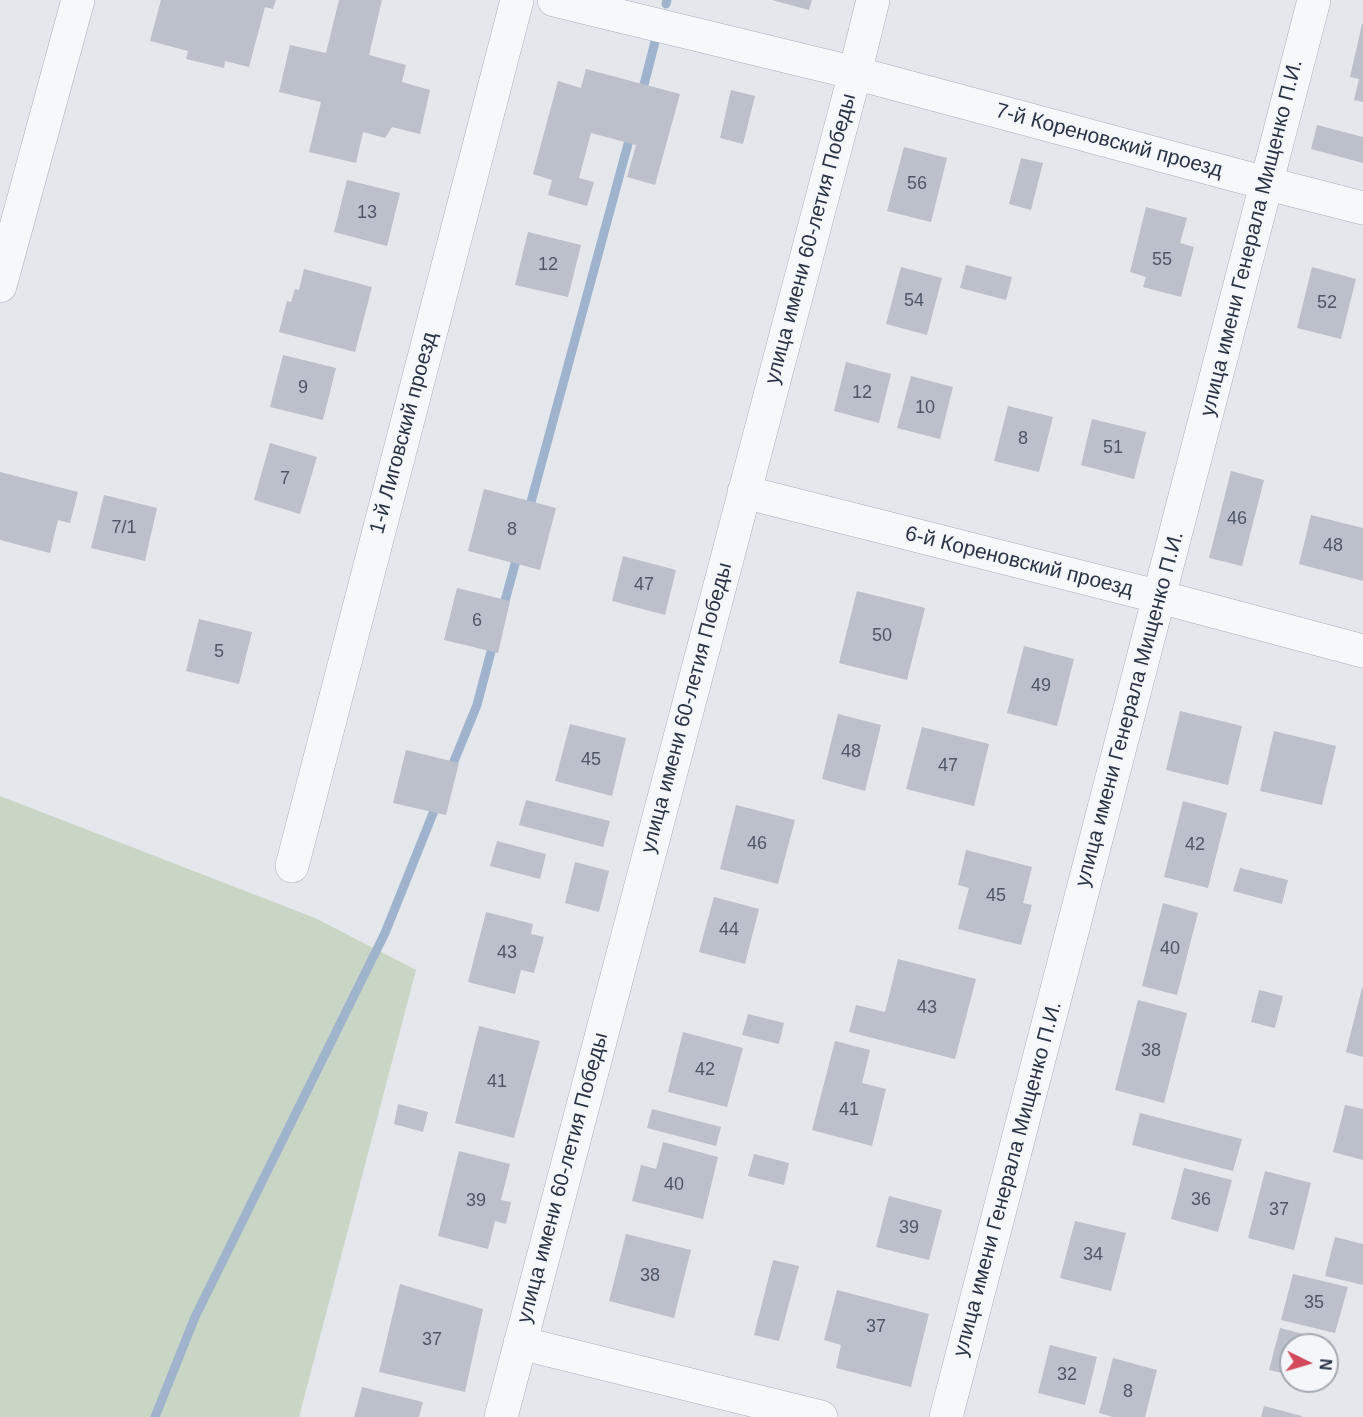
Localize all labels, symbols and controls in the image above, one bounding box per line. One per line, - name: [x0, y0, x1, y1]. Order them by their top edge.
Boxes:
- street label: улица имени Генерала Мищенко П.И.: [1195, 57, 1309, 419]
- street label: улица имени 60-летия Победы: [760, 91, 862, 387]
- street label: 7-й Кореновский проезд: [993, 99, 1225, 183]
- house number: 56: [907, 173, 927, 195]
- house number: 13: [357, 202, 377, 224]
- house number: 55: [1152, 249, 1172, 271]
- house number: 12: [538, 254, 558, 276]
- house number: 54: [904, 290, 924, 312]
- house number: 52: [1317, 292, 1337, 314]
- street label: 1-й Лиговский проезд: [365, 329, 443, 537]
- house number: 9: [298, 377, 308, 399]
- house number: 12: [852, 382, 872, 404]
- house number: 10: [915, 397, 935, 419]
- house number: 8: [1018, 428, 1028, 450]
- house number: 51: [1103, 437, 1123, 459]
- house number: 7: [280, 468, 290, 490]
- house number: 46: [1227, 508, 1247, 530]
- house number: 7/1: [111, 517, 137, 539]
- house number: 8: [507, 519, 517, 541]
- street label: 6-й Кореновский проезд: [902, 521, 1136, 603]
- street label: улица имени Генерала Мищенко П.И.: [1070, 529, 1190, 889]
- house number: 48: [1323, 535, 1343, 557]
- street label: улица имени 60-летия Победы: [636, 560, 738, 856]
- house number: 47: [634, 574, 654, 596]
- house number: 6: [472, 610, 482, 632]
- house number: 50: [872, 625, 892, 647]
- house number: 5: [214, 641, 224, 663]
- house number: 49: [1031, 675, 1051, 697]
- house number: 48: [841, 741, 861, 763]
- house number: 45: [581, 749, 601, 771]
- house number: 47: [938, 755, 958, 777]
- house number: 46: [747, 833, 767, 855]
- house number: 42: [1185, 834, 1205, 856]
- house number: 45: [986, 885, 1006, 907]
- house number: 44: [719, 919, 739, 941]
- house number: 40: [1160, 938, 1180, 960]
- house number: 43: [497, 942, 517, 964]
- house number: 43: [917, 997, 937, 1019]
- street label: улица имени Генерала Мищенко П.И.: [948, 999, 1068, 1359]
- street label: улица имени 60-летия Победы: [512, 1030, 614, 1326]
- house number: 38: [1141, 1040, 1161, 1062]
- house number: 42: [695, 1059, 715, 1081]
- house number: 41: [487, 1071, 507, 1093]
- house number: 41: [839, 1099, 859, 1121]
- house number: 40: [664, 1174, 684, 1196]
- house number: 36: [1191, 1189, 1211, 1211]
- house number: 39: [466, 1190, 486, 1212]
- house number: 37: [1269, 1199, 1289, 1221]
- house number: 39: [899, 1217, 919, 1239]
- house number: 34: [1083, 1244, 1103, 1266]
- house number: 38: [640, 1265, 660, 1287]
- house number: 35: [1304, 1292, 1324, 1314]
- house number: 37: [866, 1316, 886, 1338]
- house number: 37: [422, 1329, 442, 1351]
- north arrow: [1279, 1333, 1339, 1393]
- text: N: [1316, 1358, 1334, 1371]
- house number: 32: [1057, 1364, 1077, 1386]
- house number: 8: [1123, 1381, 1133, 1403]

